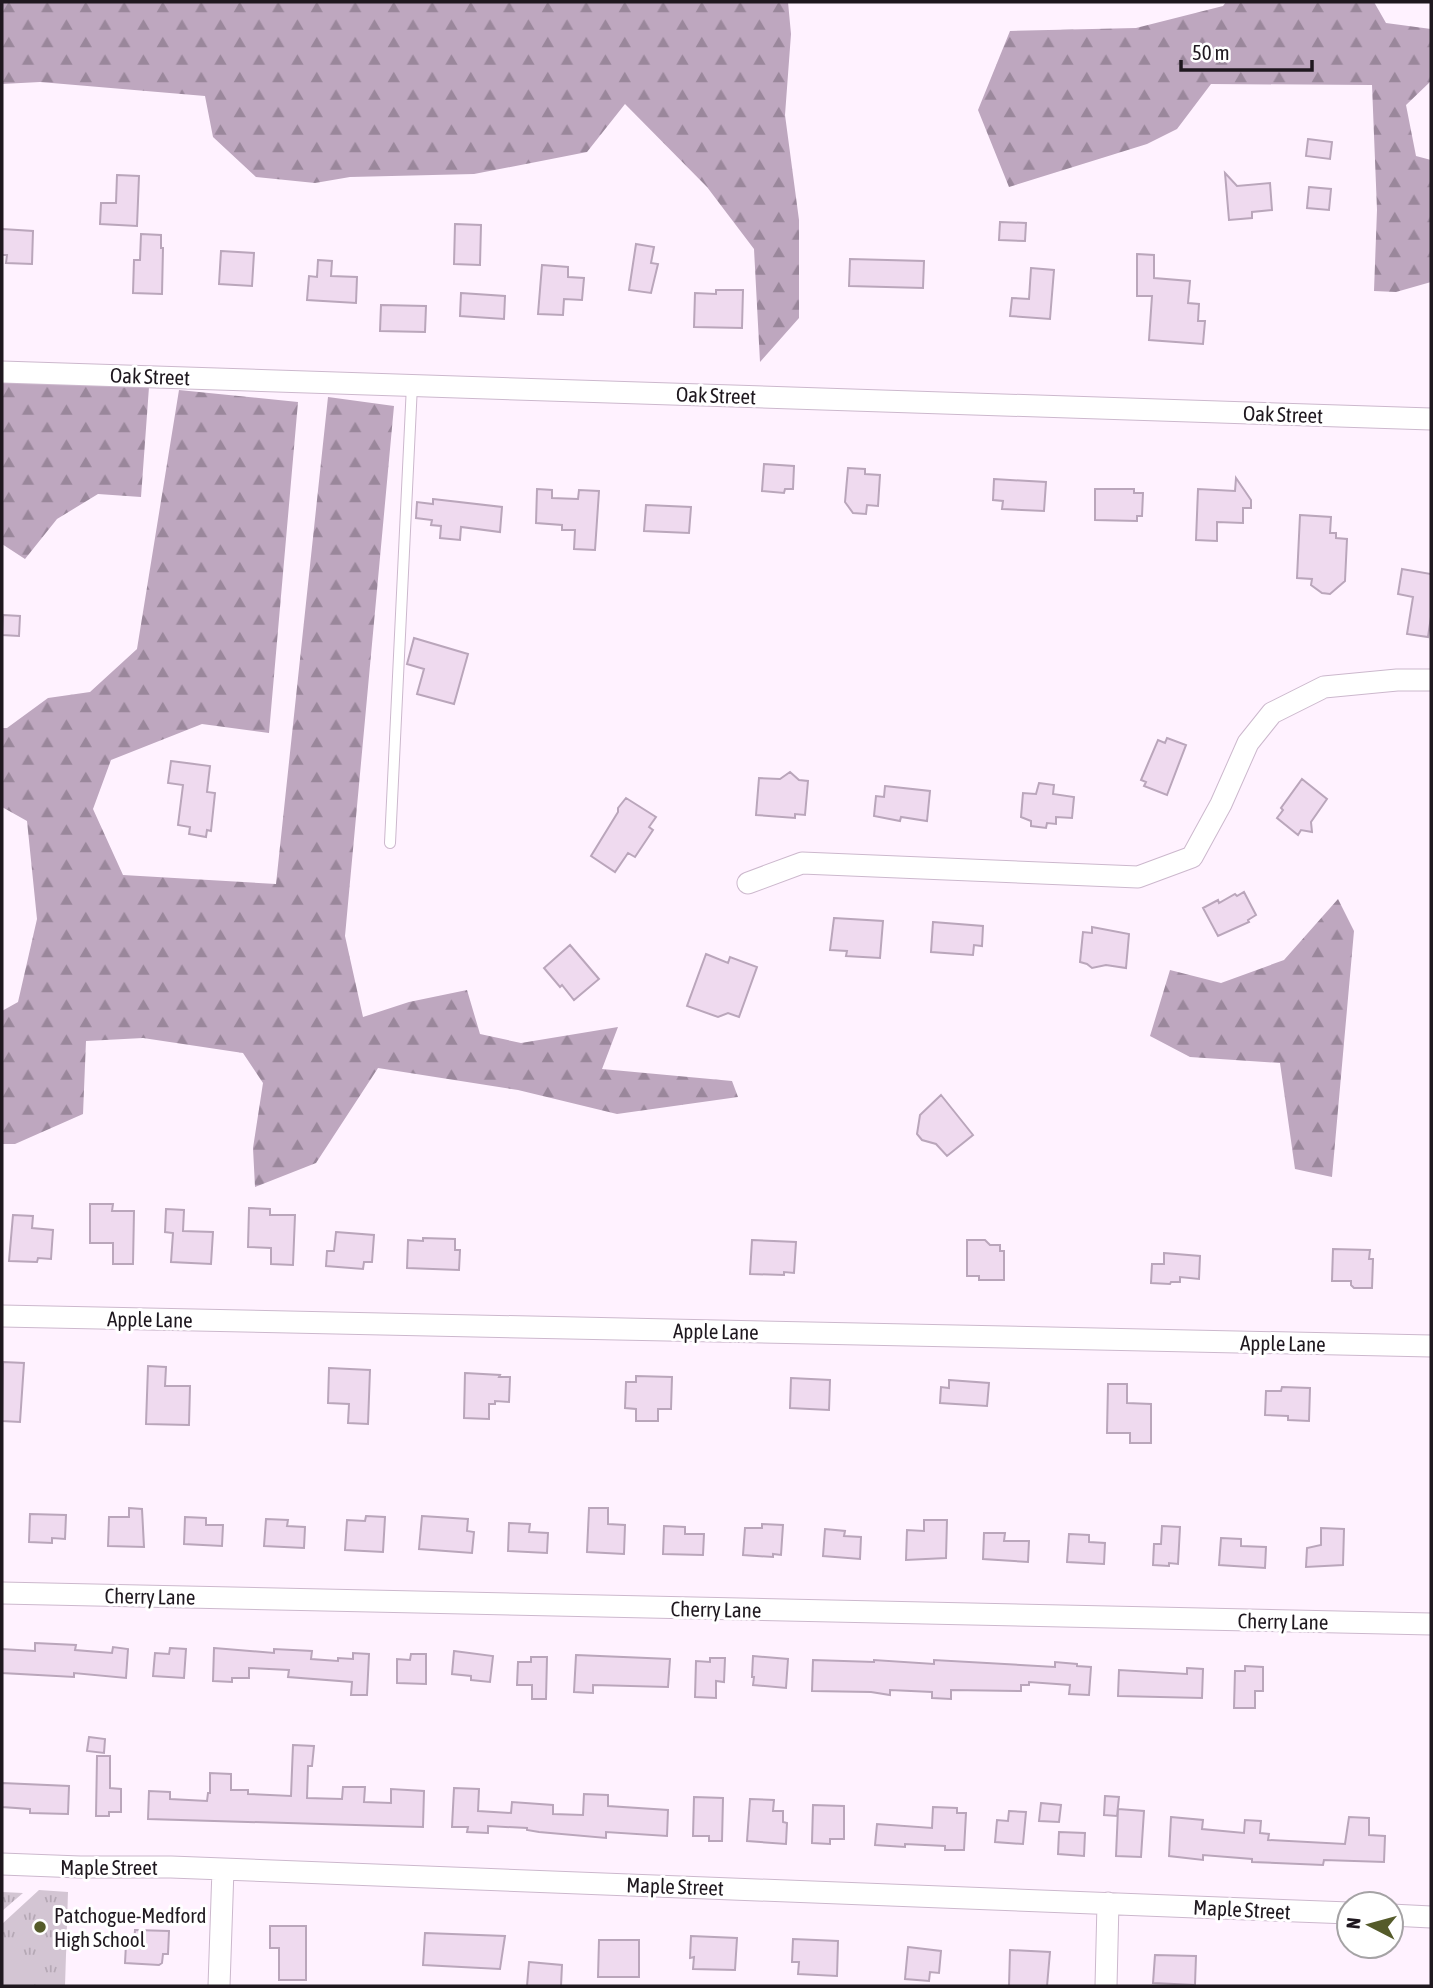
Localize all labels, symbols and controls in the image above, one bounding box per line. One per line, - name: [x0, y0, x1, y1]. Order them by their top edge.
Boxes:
- scale bar: [1181, 28, 1312, 72]
- text: 50 m: [1192, 40, 1230, 64]
- street label: Oak Street: [109, 363, 191, 389]
- street label: Oak Street: [675, 382, 757, 408]
- street label: Oak Street: [1242, 401, 1324, 427]
- street label: Apple Lane: [107, 1306, 193, 1332]
- street label: Apple Lane: [673, 1318, 759, 1344]
- street label: Apple Lane: [1240, 1330, 1326, 1356]
- street label: Cherry Lane: [104, 1583, 196, 1609]
- street label: Cherry Lane: [670, 1596, 762, 1622]
- street label: Cherry Lane: [1237, 1608, 1329, 1634]
- street label: Maple Street: [60, 1855, 158, 1879]
- street label: Maple Street: [626, 1872, 724, 1900]
- north arrow: [1335, 1890, 1405, 1960]
- street label: Maple Street: [1193, 1894, 1291, 1924]
- place label: Patchogue-Medford High School: [54, 1903, 207, 1951]
- text: N: [1342, 1916, 1365, 1930]
- marker: Patchogue-Medford High School: [32, 1919, 48, 1935]

